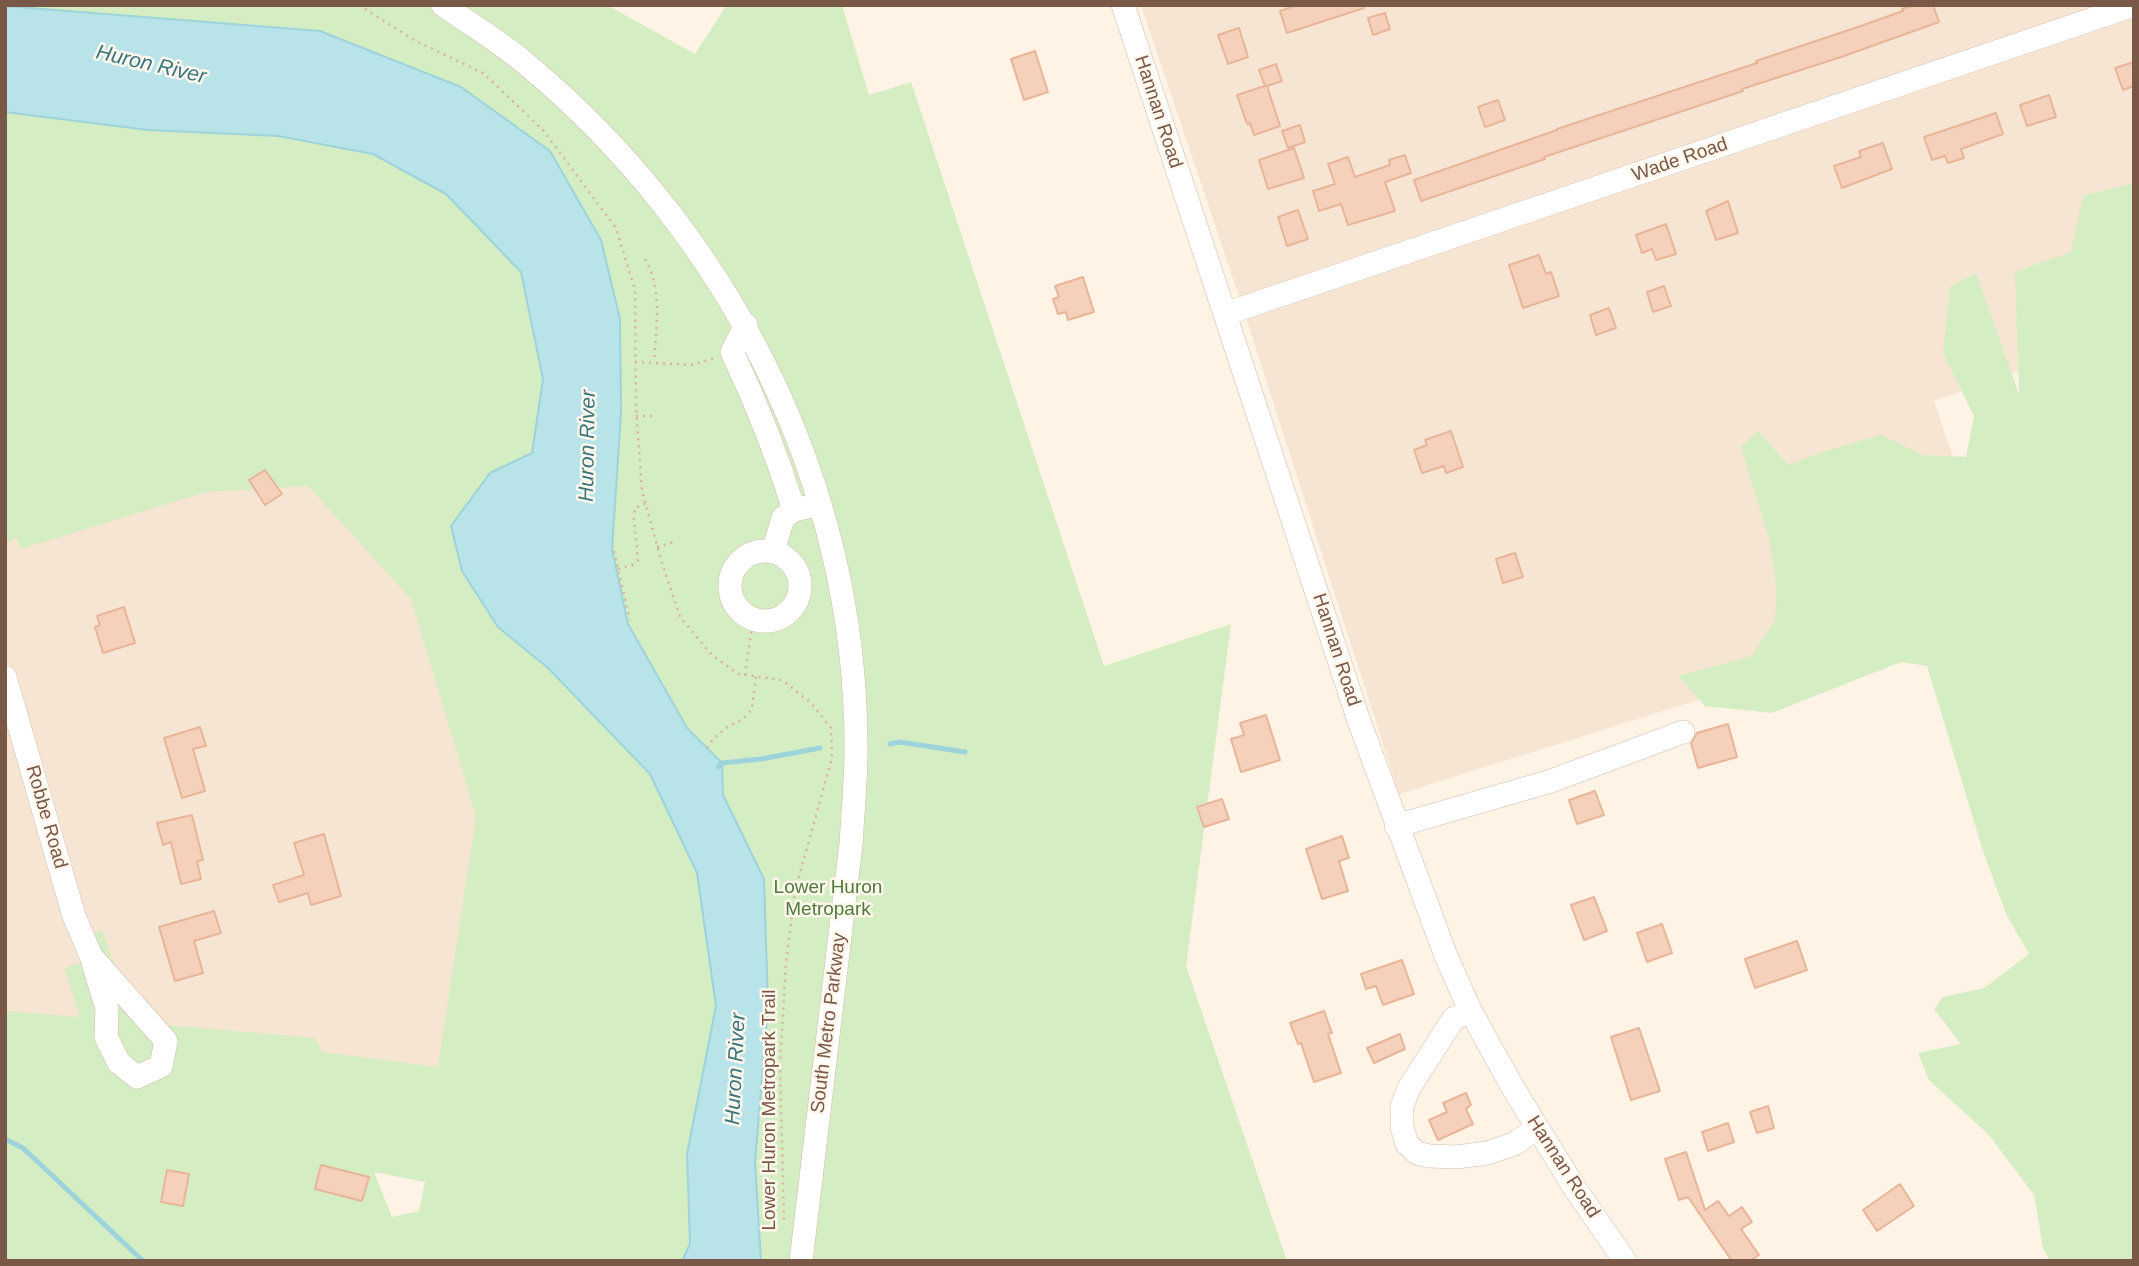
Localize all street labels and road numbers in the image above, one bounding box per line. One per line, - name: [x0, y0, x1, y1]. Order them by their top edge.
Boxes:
- street label: Hannan Road: [1129, 53, 1187, 171]
- street label: Wade Road: [1629, 133, 1731, 187]
- street label: Hannan Road: [1307, 591, 1365, 709]
- street label: Robbe Road: [20, 763, 72, 871]
- street label: South Metro Parkway: [807, 931, 851, 1115]
- street label: Lower Huron Metropark Trail: [759, 989, 781, 1231]
- street label: Hannan Road: [1522, 1112, 1604, 1222]

